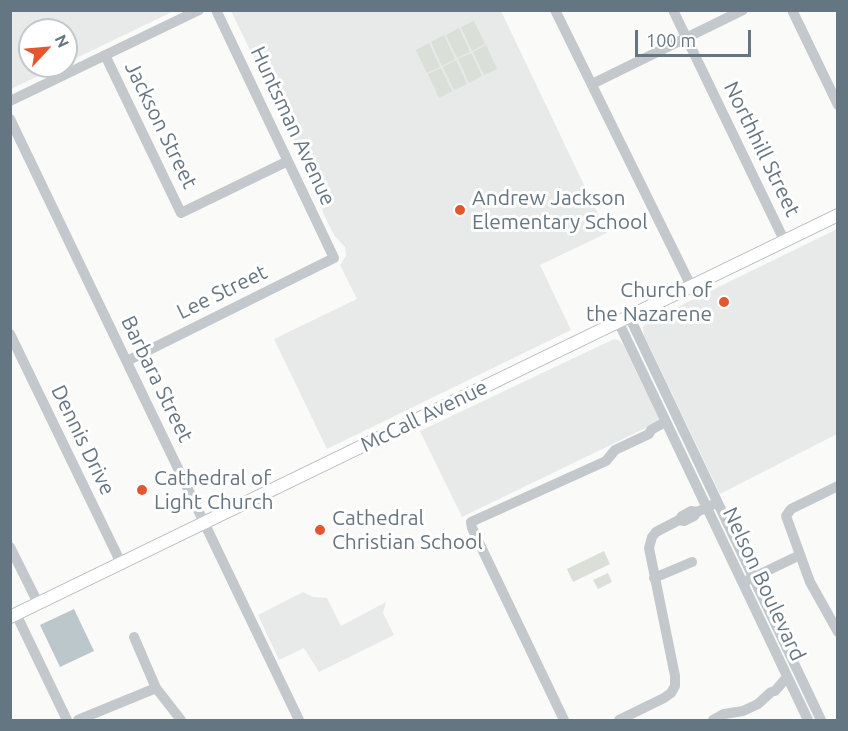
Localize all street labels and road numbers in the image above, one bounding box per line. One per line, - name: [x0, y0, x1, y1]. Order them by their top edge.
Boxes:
- street label: Huntsman Avenue: [245, 43, 341, 209]
- street label: Jackson Street: [119, 57, 203, 193]
- street label: Northhill Street: [718, 77, 806, 221]
- street label: Lee Street: [173, 259, 271, 325]
- street label: Barbara Street: [116, 312, 198, 446]
- street label: McCall Avenue: [356, 374, 492, 458]
- street label: Dennis Drive: [46, 381, 120, 499]
- street label: Nelson Boulevard: [717, 503, 811, 665]

